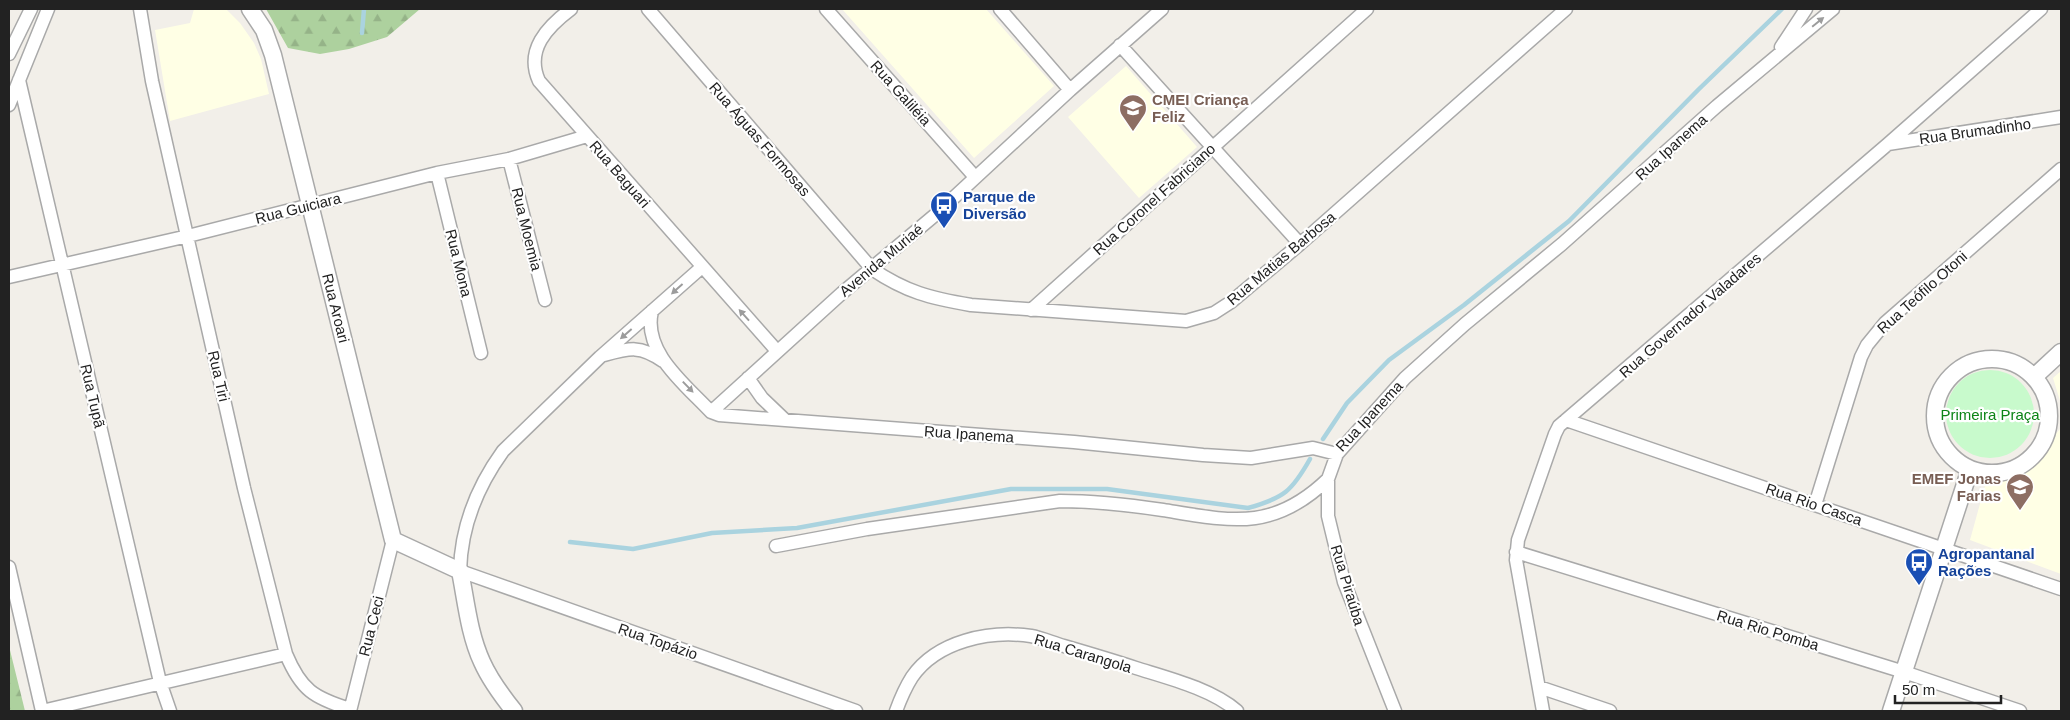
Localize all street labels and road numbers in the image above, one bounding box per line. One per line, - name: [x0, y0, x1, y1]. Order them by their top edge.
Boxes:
- street label: Rua Galiléia: [867, 57, 935, 130]
- street label: Rua Águas Formosas: [706, 79, 814, 199]
- street label: Rua Ipanema: [1632, 110, 1711, 183]
- street label: Rua Brumadinho: [1918, 115, 2032, 147]
- street label: Rua Baguari: [586, 137, 654, 211]
- street label: Rua Coronel Fabriciano: [1089, 140, 1219, 258]
- street label: Rua Moemia: [508, 186, 546, 273]
- street label: Rua Guiciara: [253, 189, 343, 227]
- street label: Rua Matias Barbosa: [1223, 207, 1339, 308]
- street label: Avenida Muriaé: [836, 220, 926, 300]
- street label: Rua Mona: [442, 227, 476, 299]
- street label: Rua Teófilo Otoni: [1874, 247, 1970, 337]
- street label: Rua Governador Valadares: [1616, 249, 1764, 381]
- street label: Rua Aroari: [319, 272, 353, 344]
- street label: Rua Tiri: [205, 349, 233, 403]
- street label: Rua Tupã: [77, 362, 109, 430]
- street label: Rua Ipanema: [1332, 377, 1406, 455]
- street label: Rua Ipanema: [923, 422, 1015, 446]
- street label: Rua Rio Casca: [1764, 480, 1865, 529]
- street label: Rua Piraúba: [1328, 543, 1369, 628]
- street label: Rua Ceci: [355, 594, 387, 658]
- street label: Rua Rio Pomba: [1715, 606, 1822, 654]
- street label: Rua Topázio: [616, 619, 700, 663]
- street label: Rua Carangola: [1032, 630, 1134, 676]

